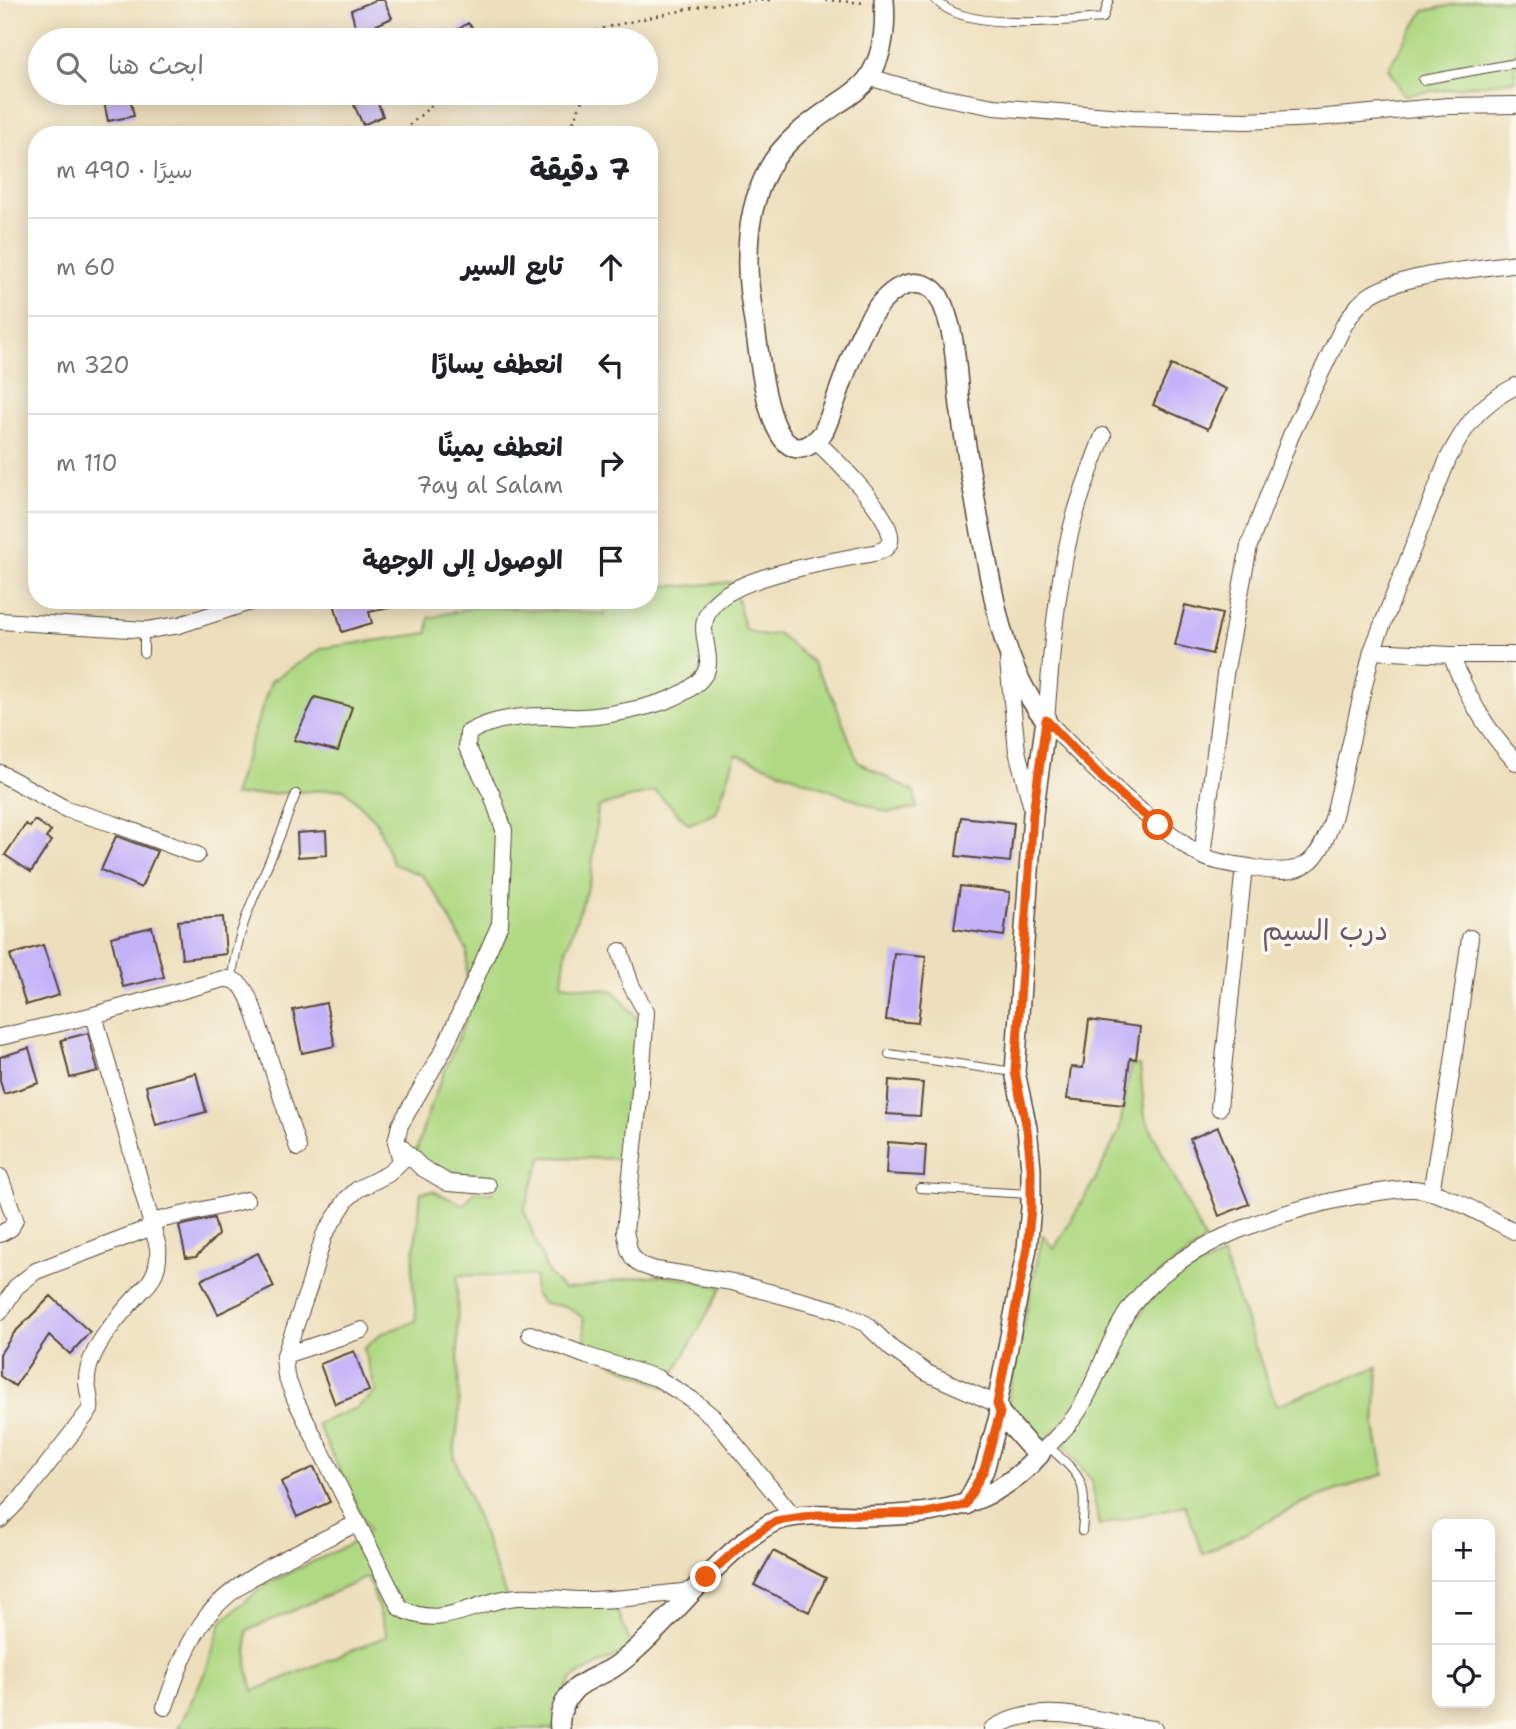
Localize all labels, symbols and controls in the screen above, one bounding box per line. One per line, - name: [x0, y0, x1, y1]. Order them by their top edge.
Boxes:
- search box: [28, 28, 658, 105]
- text: ابحث هنا: [108, 47, 204, 82]
- icon: search: [52, 48, 90, 86]
- text: 7 دقيقة: [529, 149, 630, 190]
- text: سيرًا · 490 m: [56, 155, 193, 185]
- text: تابع السير: [461, 248, 563, 283]
- icon: ahead: [592, 248, 630, 286]
- text: 60 m: [56, 252, 115, 282]
- text: انعطف يسارًا: [431, 346, 563, 381]
- icon: left: [592, 346, 630, 384]
- text: 320 m: [56, 350, 130, 380]
- text: انعطف يمينًا: [438, 429, 563, 464]
- icon: right: [592, 444, 630, 482]
- text: 110 m: [56, 448, 118, 478]
- text: 7ay al Salam: [416, 470, 563, 500]
- text: الوصول إلى الوجهة: [362, 542, 563, 577]
- icon: arrive: [592, 542, 630, 580]
- route start: [1142, 809, 1173, 840]
- district label: درب السيم: [1262, 911, 1388, 952]
- map controls: [1432, 1519, 1495, 1708]
- button: +: [1432, 1519, 1495, 1582]
- route end: [690, 1561, 721, 1592]
- button: −: [1432, 1582, 1495, 1645]
- button: locate: [1432, 1645, 1495, 1708]

